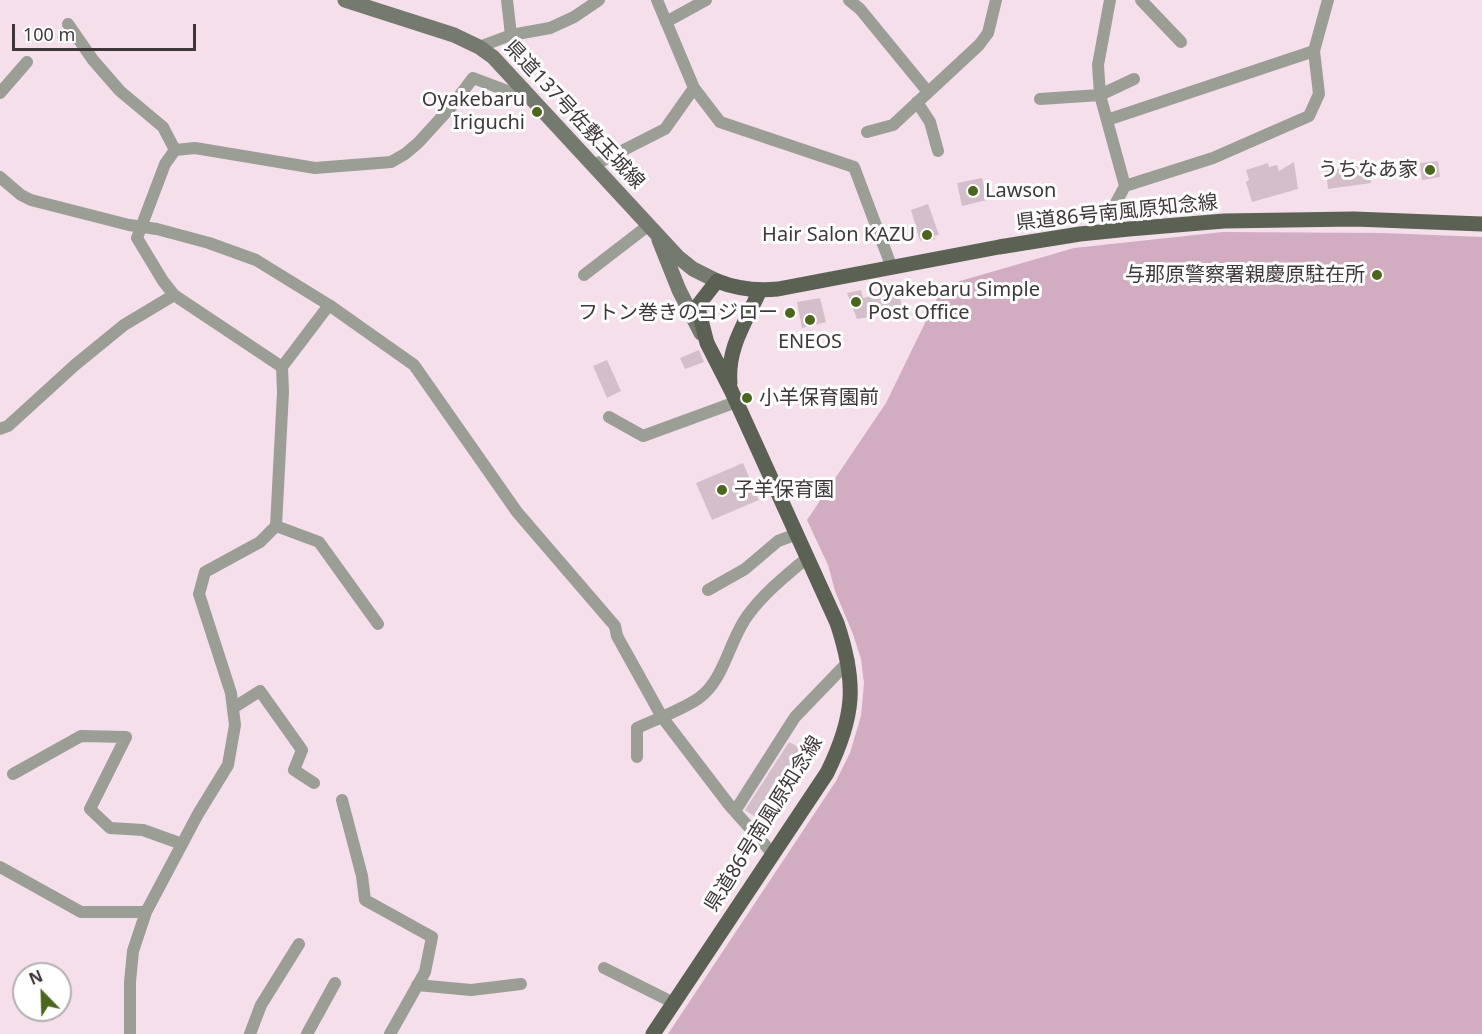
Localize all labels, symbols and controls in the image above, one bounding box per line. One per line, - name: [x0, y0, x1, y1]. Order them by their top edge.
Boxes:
- scale bar: [15, 12, 200, 50]
- text: 100 m: [23, 22, 75, 46]
- street label: 県道137号佐敷玉城線: [499, 36, 649, 194]
- place label: Oyakebaru Iriguchi: [422, 88, 525, 135]
- marker: Oyakebaru Iriguchi: [530, 105, 544, 119]
- place label: うちなあ家: [1318, 158, 1418, 182]
- marker: うちなあ家: [1423, 163, 1437, 177]
- place label: Lawson: [985, 179, 1056, 203]
- marker: Lawson: [966, 184, 980, 198]
- street label: 県道86号南風原知念線: [1015, 190, 1219, 236]
- place label: Hair Salon KAZU: [762, 223, 915, 247]
- marker: Hair Salon KAZU: [920, 228, 934, 242]
- place label: 与那原警察署親慶原駐在所: [1125, 263, 1365, 287]
- marker: 与那原警察署親慶原駐在所: [1370, 268, 1384, 282]
- place label: Oyakebaru Simple Post Office: [868, 278, 1040, 325]
- marker: Oyakebaru Simple Post Office: [849, 295, 863, 309]
- place label: フトン巻きのコジロー: [578, 301, 778, 325]
- marker: フトン巻きのコジロー: [783, 306, 797, 320]
- marker: ENEOS: [803, 313, 817, 327]
- place label: ENEOS: [778, 330, 842, 354]
- place label: 小羊保育園前: [759, 386, 879, 410]
- marker: 小羊保育園前: [740, 391, 754, 405]
- place label: 子羊保育園: [734, 478, 834, 502]
- marker: 子羊保育園: [715, 483, 729, 497]
- street label: 県道86号南風原知念線: [700, 732, 828, 916]
- north arrow: [12, 962, 72, 1022]
- text: N: [25, 965, 46, 990]

